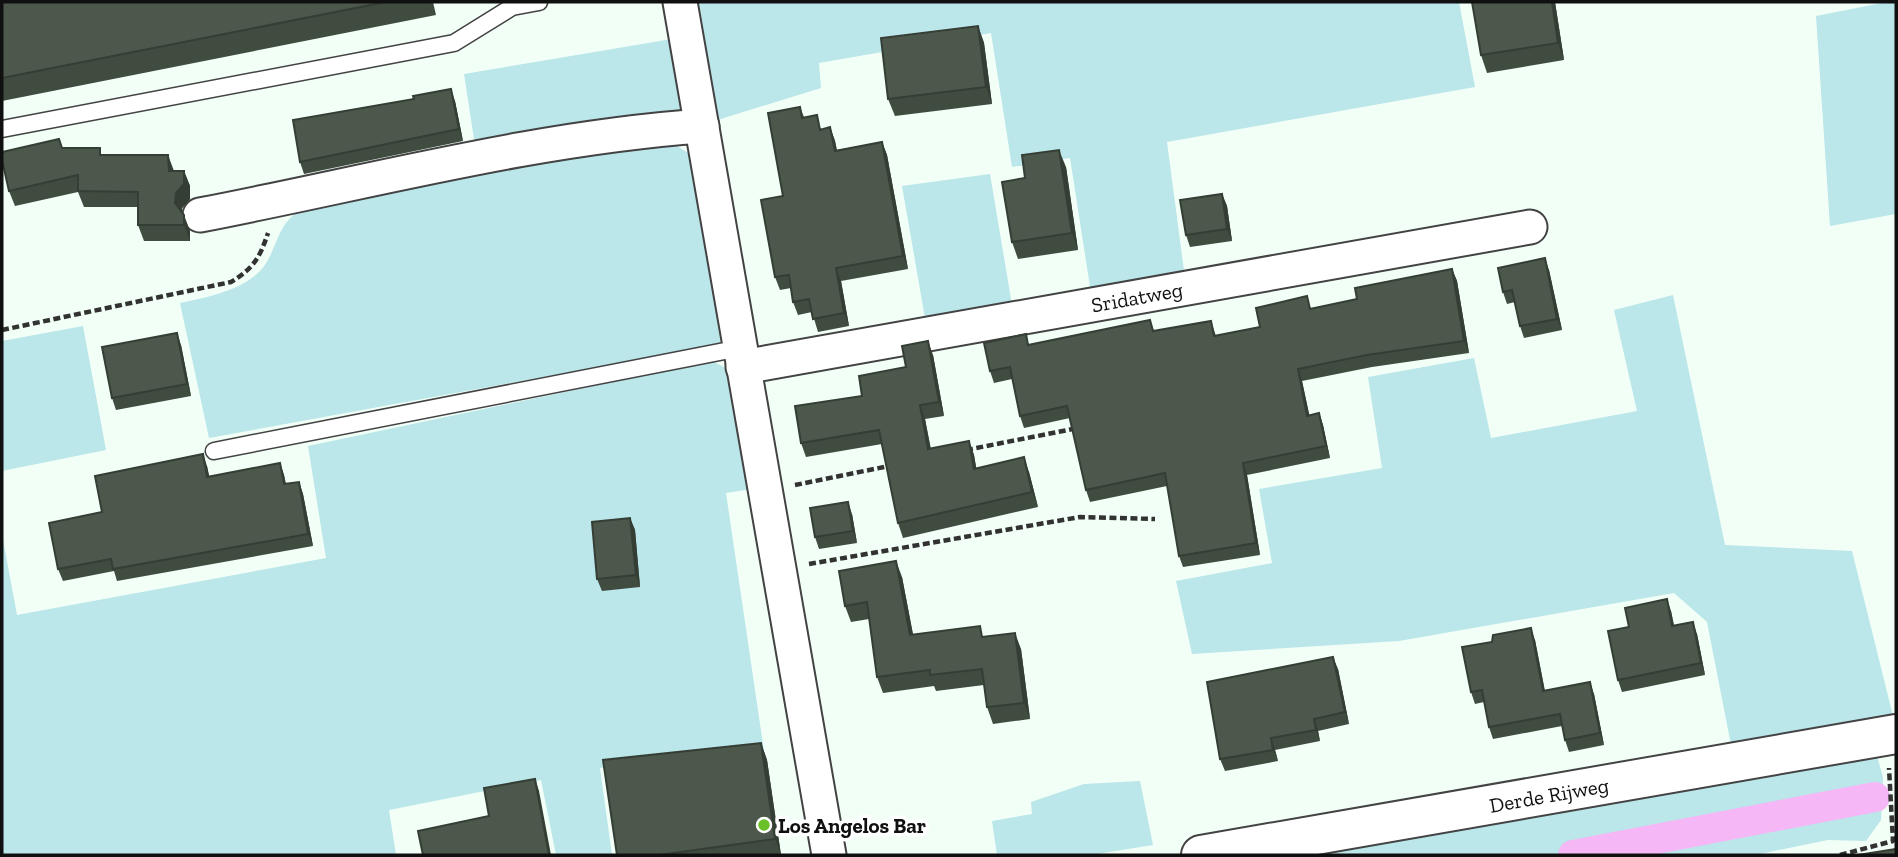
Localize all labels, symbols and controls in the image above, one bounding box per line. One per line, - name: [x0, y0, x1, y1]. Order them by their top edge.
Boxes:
- street label: Sridatweg: [1089, 277, 1185, 317]
- street label: Derde Rijweg: [1487, 772, 1611, 819]
- place label: Los Angelos Bar: [778, 813, 926, 838]
- marker: Los Angelos Bar: [756, 817, 772, 833]

